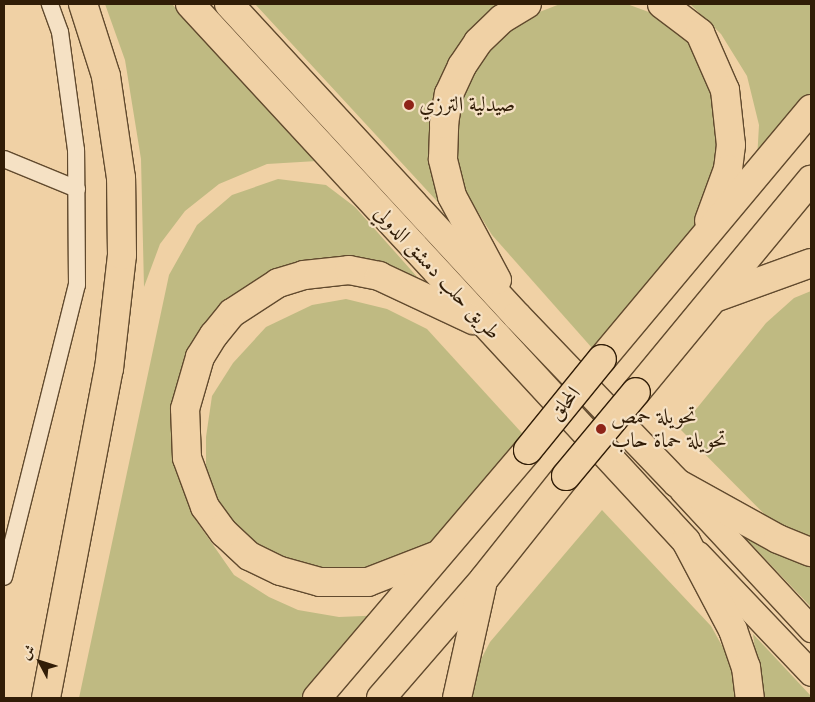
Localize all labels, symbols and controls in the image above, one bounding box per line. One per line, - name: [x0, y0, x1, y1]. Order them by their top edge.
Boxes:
- place label: صيدلية الترزي: [419, 92, 515, 118]
- marker: صيدلية الترزي: [403, 99, 415, 111]
- street label: طريق حلب دمشق الدولي: [368, 201, 506, 345]
- street label: المحلق: [544, 382, 586, 426]
- place label: تحويلة حمص تحويلة حماة حاب: [611, 404, 727, 454]
- marker: تحويلة حمص تحويلة حماة حاب: [595, 423, 607, 435]
- north arrow: [15, 637, 65, 687]
- text: ش: [16, 641, 40, 663]

